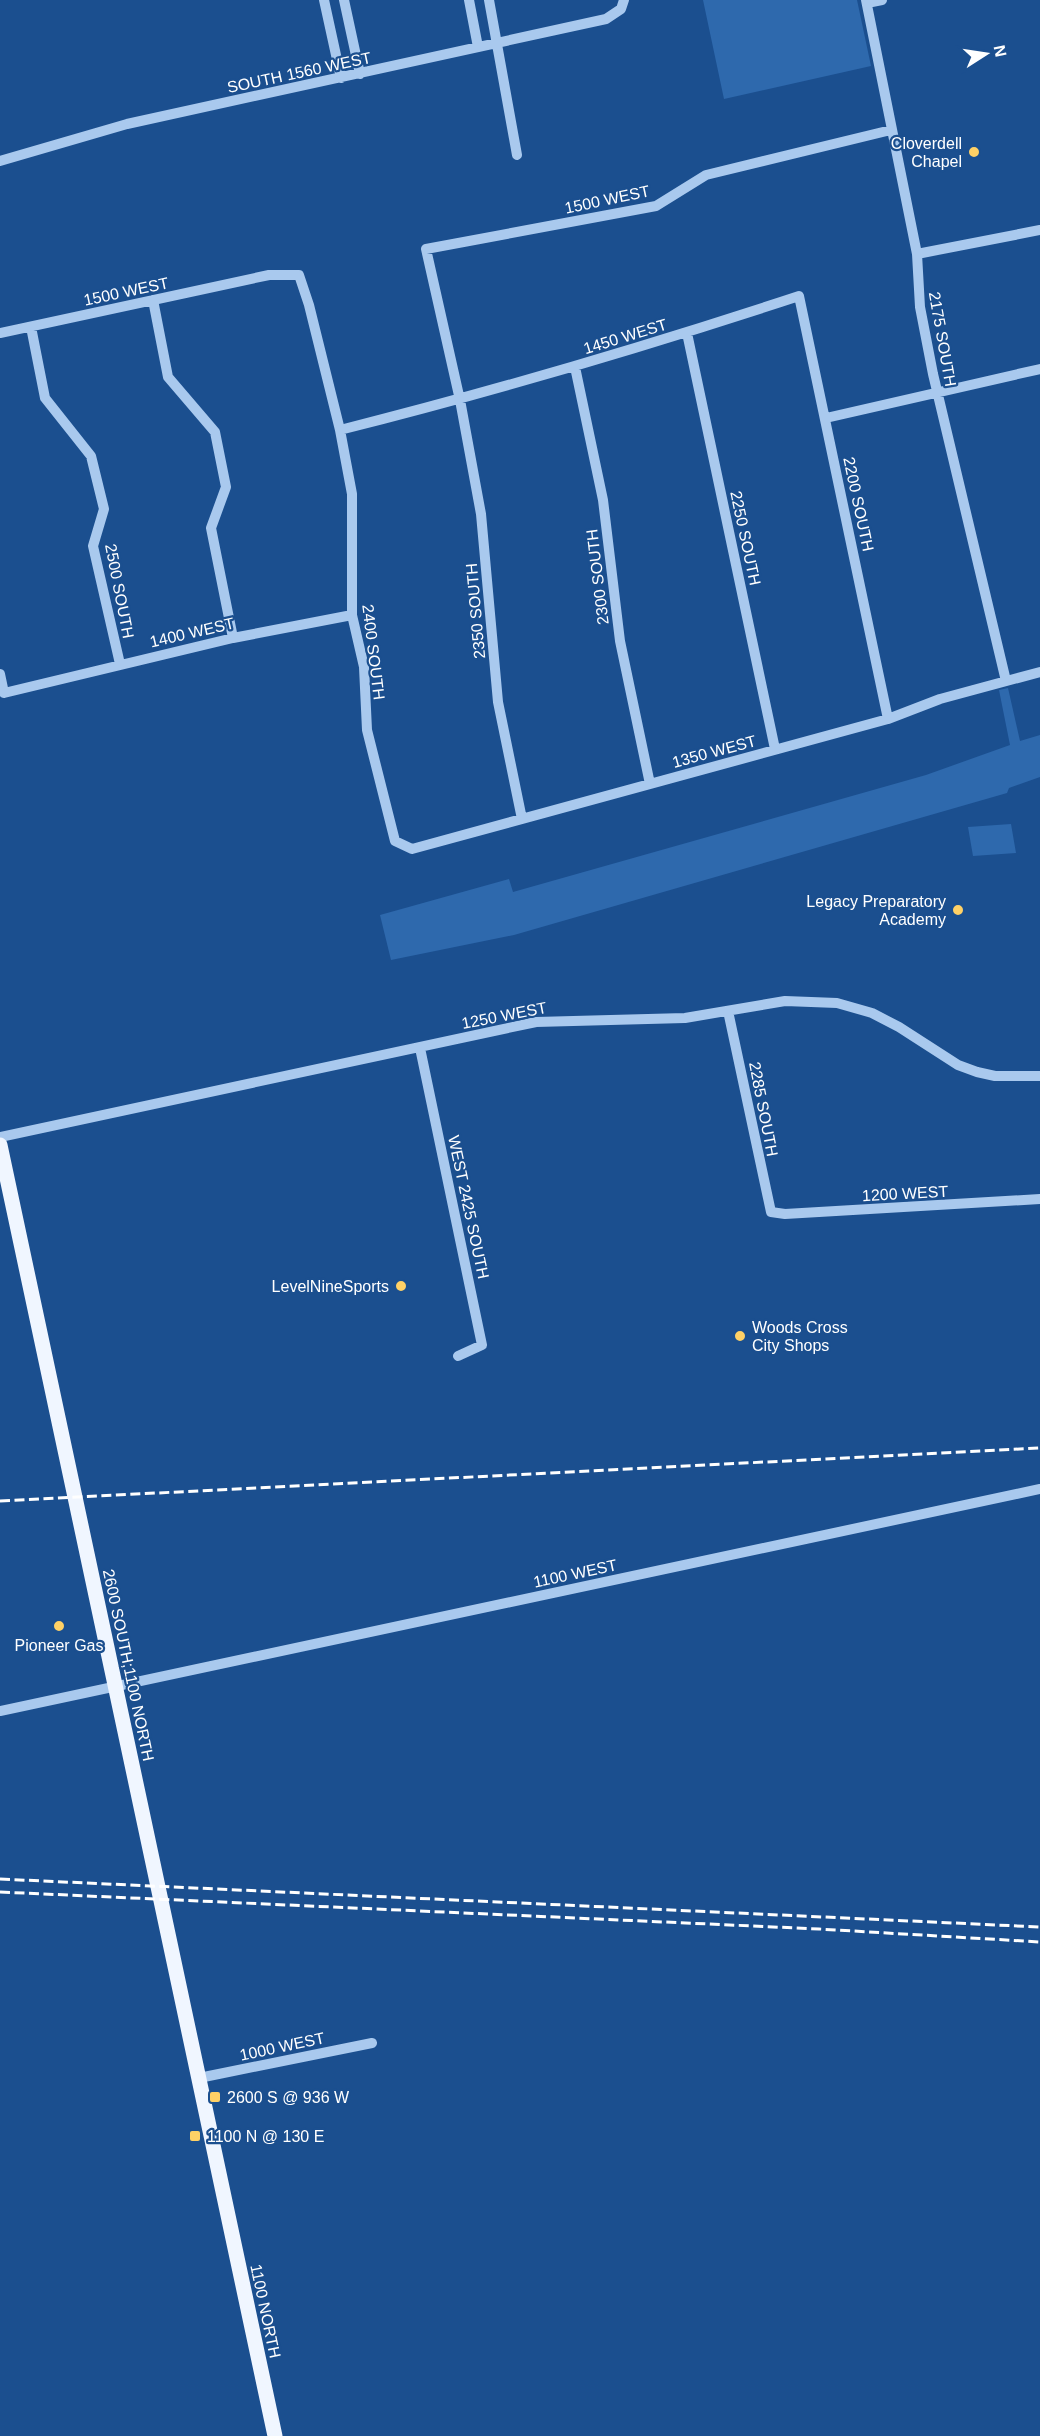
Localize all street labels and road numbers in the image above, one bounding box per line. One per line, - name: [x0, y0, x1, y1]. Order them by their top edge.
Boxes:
- street label: SOUTH 1560 WEST: [226, 49, 373, 96]
- street label: 1500 WEST: [563, 182, 651, 217]
- street label: 1500 WEST: [82, 274, 170, 309]
- street label: 2175 SOUTH: [926, 290, 959, 388]
- street label: 1450 WEST: [581, 316, 669, 357]
- street label: 2200 SOUTH: [840, 455, 877, 553]
- street label: 2250 SOUTH: [727, 489, 764, 587]
- street label: 2300 SOUTH: [583, 528, 612, 626]
- street label: 2500 SOUTH: [102, 542, 137, 640]
- street label: 2350 SOUTH: [463, 562, 488, 660]
- street label: 2400 SOUTH: [359, 603, 388, 701]
- street label: 1400 WEST: [148, 614, 236, 650]
- street label: 1350 WEST: [670, 732, 758, 771]
- street label: 1250 WEST: [460, 999, 548, 1032]
- street label: 2285 SOUTH: [746, 1060, 781, 1158]
- street label: WEST 2425 SOUTH: [445, 1134, 492, 1280]
- street label: 1200 WEST: [862, 1183, 949, 1204]
- street label: 1100 WEST: [532, 1556, 619, 1591]
- street label: 2600 SOUTH;1100 NORTH: [100, 1568, 157, 1763]
- street label: 1000 WEST: [238, 2029, 326, 2064]
- street label: 1100 NORTH: [247, 2263, 284, 2360]

